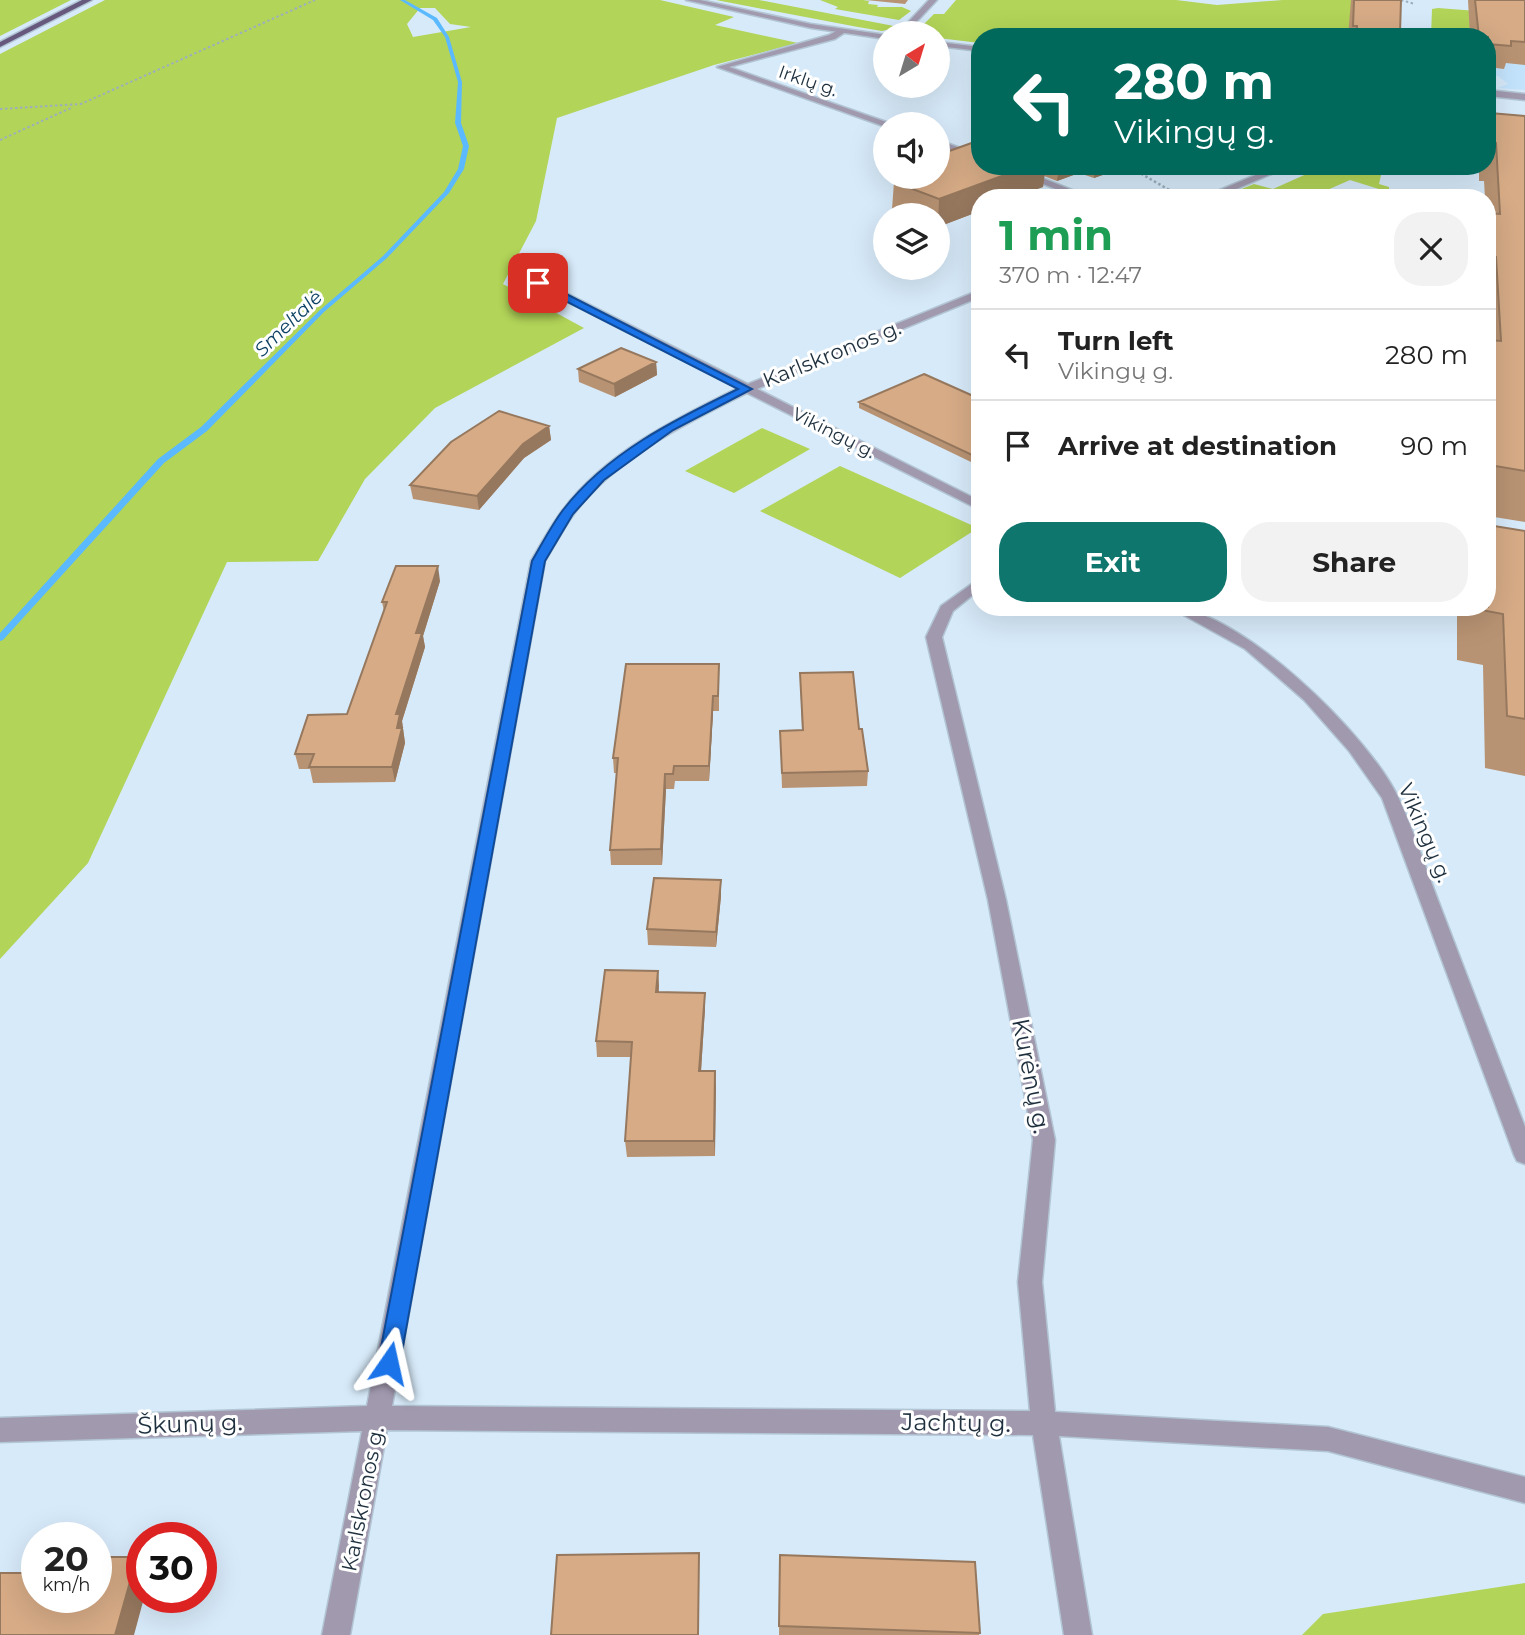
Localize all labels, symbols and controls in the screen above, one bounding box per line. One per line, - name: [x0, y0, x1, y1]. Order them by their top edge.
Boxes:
- north arrow: [873, 21, 950, 98]
- map controls: [873, 21, 950, 280]
- text: 280 m: [1114, 52, 1274, 111]
- icon: left: [999, 56, 1090, 147]
- street label: Irklų g.: [776, 61, 840, 101]
- button: sound: [873, 112, 950, 189]
- text: Vikingų g.: [1114, 112, 1274, 151]
- button: layers: [873, 203, 950, 280]
- text: 1 min: [999, 209, 1113, 261]
- button: close: [1394, 212, 1468, 286]
- pin: [508, 253, 568, 313]
- text: 370 m · 12:47: [999, 261, 1142, 289]
- icon: arrive: [519, 264, 557, 302]
- water label: Smeltalė: [250, 285, 327, 361]
- street label: Karlskronos g.: [759, 314, 905, 393]
- text: Turn left: [1058, 325, 1174, 357]
- icon: left: [999, 336, 1037, 374]
- text: 280 m: [1385, 339, 1468, 371]
- text: Vikingų g.: [1058, 357, 1173, 385]
- street label: Vikingų g.: [789, 403, 879, 463]
- icon: arrive: [999, 427, 1037, 465]
- text: Arrive at destination: [1058, 430, 1337, 462]
- text: 90 m: [1401, 430, 1468, 462]
- button: Exit: [999, 522, 1227, 602]
- button: Share: [1241, 522, 1468, 602]
- street label: Vikingų g.: [1393, 780, 1458, 886]
- street label: Kurėnų g.: [1006, 1016, 1057, 1136]
- position arrow: [352, 1326, 426, 1400]
- street label: Škunų g.: [137, 1407, 243, 1440]
- street label: Jachtų g.: [900, 1407, 1011, 1438]
- street label: Karlskronos g.: [336, 1424, 389, 1573]
- speed limit sign: 30: [126, 1522, 217, 1613]
- text: 20: [44, 1537, 89, 1580]
- text: km/h: [42, 1574, 91, 1596]

